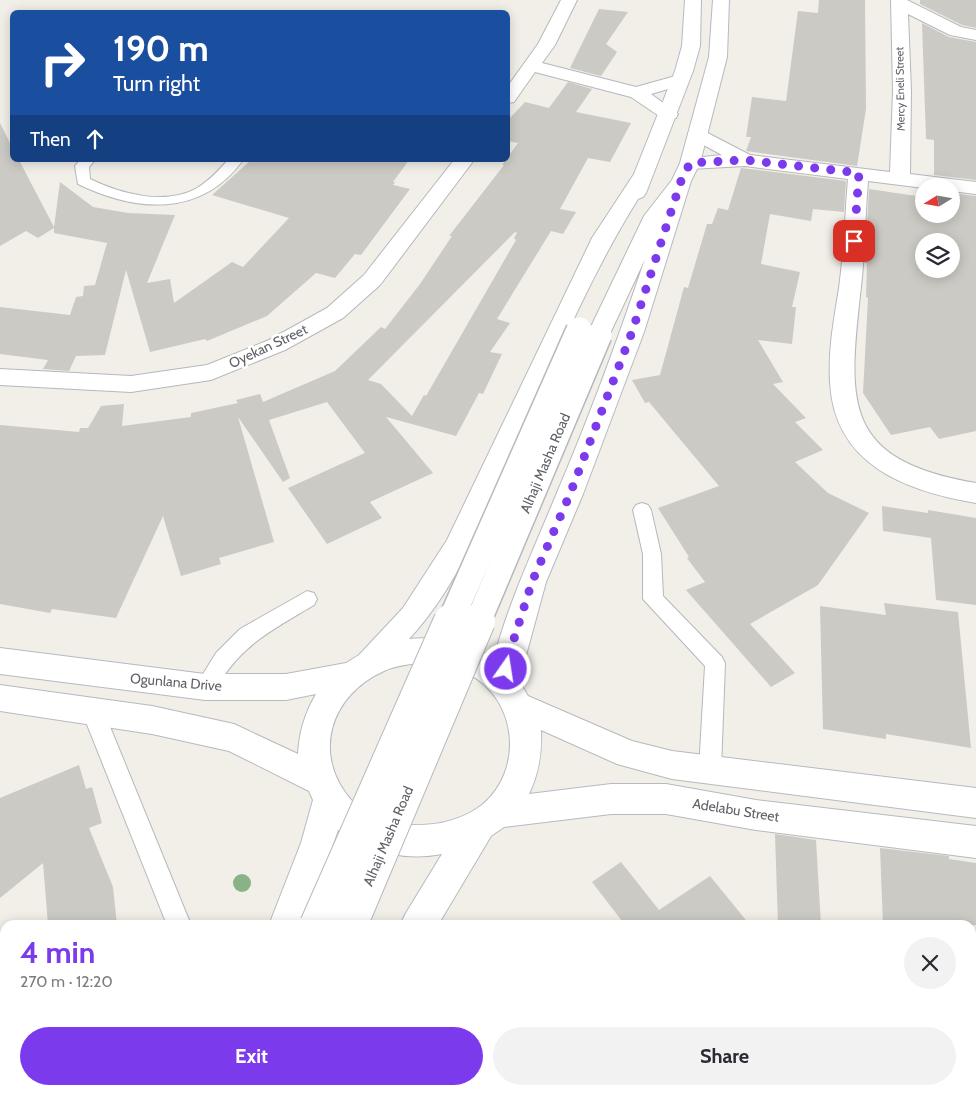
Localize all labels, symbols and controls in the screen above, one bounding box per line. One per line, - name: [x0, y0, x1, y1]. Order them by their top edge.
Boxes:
- text: 190 m: [113, 27, 209, 70]
- icon: right: [30, 30, 95, 95]
- street label: Mercy Eneli Street: [892, 46, 908, 131]
- text: Turn right: [113, 70, 200, 97]
- icon: ahead: [81, 125, 109, 153]
- text: Then: [30, 128, 71, 151]
- north arrow: [915, 178, 960, 222]
- map controls: [915, 178, 960, 278]
- pin: [833, 220, 875, 262]
- icon: arrive: [840, 227, 868, 255]
- button: layers: [915, 233, 960, 278]
- street label: Oyekan Street: [226, 320, 310, 372]
- street label: Alhaji Masha Road: [516, 410, 574, 516]
- position arrow: [479, 642, 531, 694]
- street label: Ogunlana Drive: [129, 669, 223, 695]
- street label: Alhaji Masha Road: [359, 783, 417, 889]
- street label: Adelabu Street: [691, 794, 781, 826]
- text: 4 min: [20, 934, 95, 971]
- button: close: [904, 937, 956, 989]
- text: 270 m · 12:20: [20, 972, 113, 991]
- button: Exit: [20, 1027, 483, 1085]
- button: Share: [493, 1027, 956, 1085]

